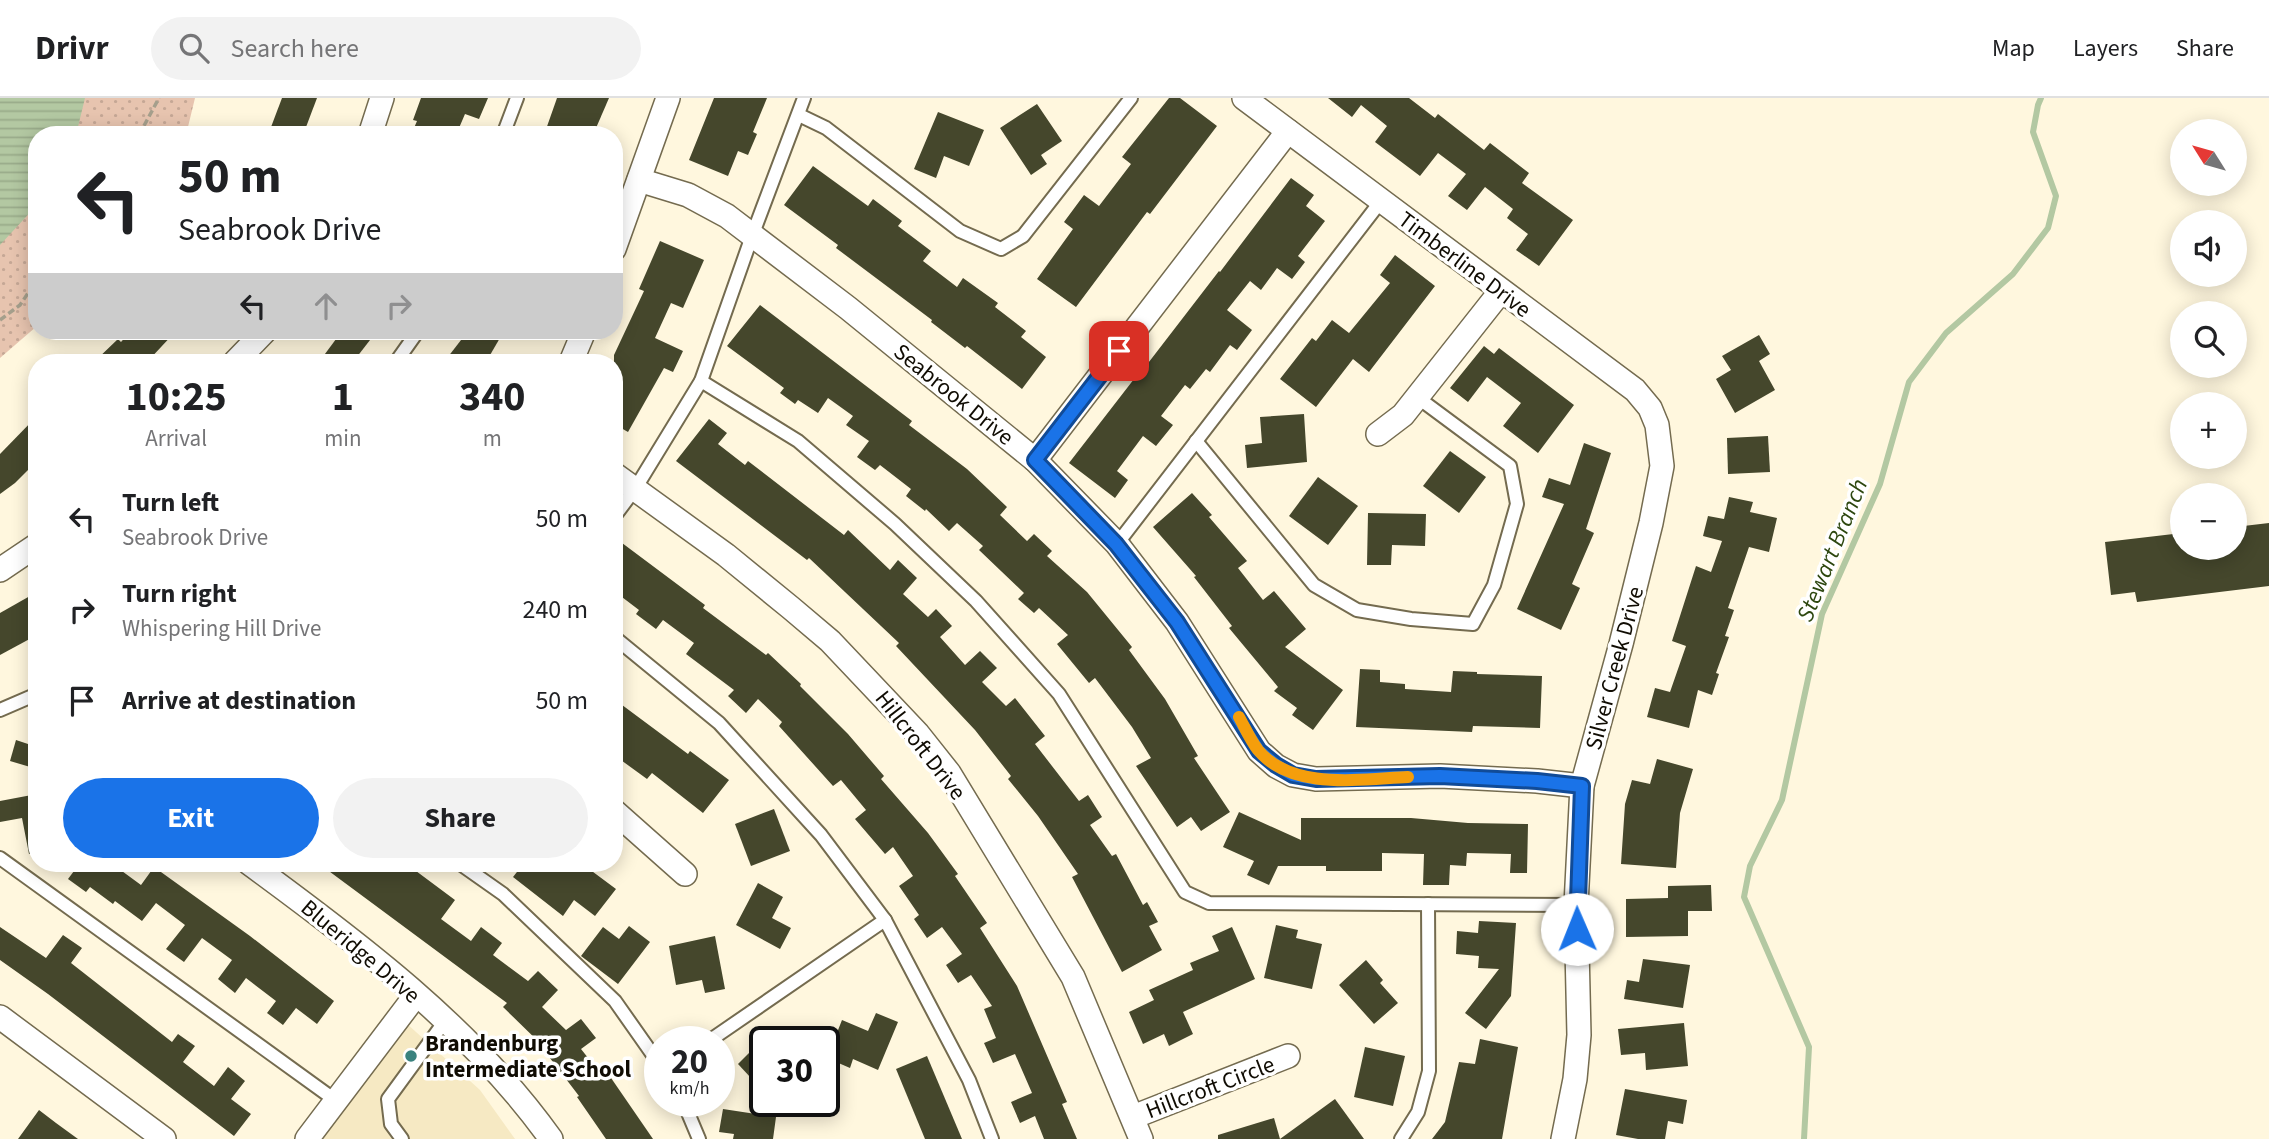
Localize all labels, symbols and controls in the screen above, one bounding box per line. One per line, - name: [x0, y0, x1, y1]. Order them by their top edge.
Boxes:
- search box: [151, 17, 641, 80]
- text: Drivr: [35, 25, 109, 72]
- icon: search: [175, 29, 213, 67]
- text: Search here: [231, 30, 359, 67]
- text: Map: [1992, 31, 2035, 66]
- text: Layers: [2073, 31, 2138, 66]
- text: Share: [2176, 31, 2234, 66]
- north arrow: [2170, 119, 2247, 196]
- map controls: [2170, 119, 2247, 560]
- text: 50 m: [178, 142, 282, 212]
- icon: left: [63, 154, 154, 245]
- street label: Timberline Drive: [1391, 203, 1538, 325]
- text: Seabrook Drive: [178, 207, 381, 253]
- button: sound: [2170, 210, 2247, 287]
- icon: left: [234, 287, 272, 325]
- icon: ahead: [307, 287, 345, 325]
- icon: right: [380, 287, 418, 325]
- button: search: [2170, 301, 2247, 378]
- pin: [1089, 321, 1149, 381]
- icon: arrive: [1100, 332, 1138, 370]
- street label: Seabrook Drive: [886, 336, 1021, 453]
- text: 10:25: [125, 367, 227, 427]
- text: 1: [332, 367, 354, 427]
- text: 340: [459, 367, 526, 427]
- button: +: [2170, 392, 2247, 469]
- text: Arrival: [145, 422, 207, 455]
- text: min: [324, 422, 362, 455]
- text: m: [483, 422, 502, 455]
- water label: Stewart Branch: [1788, 473, 1877, 627]
- button: −: [2170, 483, 2247, 560]
- text: Turn left: [122, 484, 219, 521]
- icon: left: [63, 500, 101, 538]
- text: 50 m: [535, 500, 588, 537]
- text: Seabrook Drive: [122, 521, 268, 554]
- text: Turn right: [122, 575, 237, 612]
- street label: Silver Creek Drive: [1577, 583, 1652, 754]
- icon: right: [63, 591, 101, 629]
- text: 240 m: [522, 591, 588, 628]
- text: Whispering Hill Drive: [122, 612, 321, 645]
- icon: arrive: [63, 682, 101, 720]
- text: Arrive at destination: [122, 682, 356, 719]
- text: 50 m: [535, 682, 588, 719]
- street label: Hillcroft Drive: [867, 683, 974, 807]
- button: Exit: [63, 778, 319, 858]
- button: Share: [333, 778, 588, 858]
- street label: Blueridge Drive: [294, 892, 428, 1011]
- position arrow: [1540, 892, 1614, 966]
- speed limit sign: 30: [749, 1026, 840, 1117]
- place label: Brandenburg Intermediate School: [425, 1027, 632, 1086]
- text: 20: [671, 1037, 708, 1087]
- marker: Brandenburg Intermediate School: [403, 1048, 419, 1064]
- street label: Hillcroft Circle: [1141, 1048, 1279, 1127]
- text: km/h: [670, 1076, 709, 1101]

